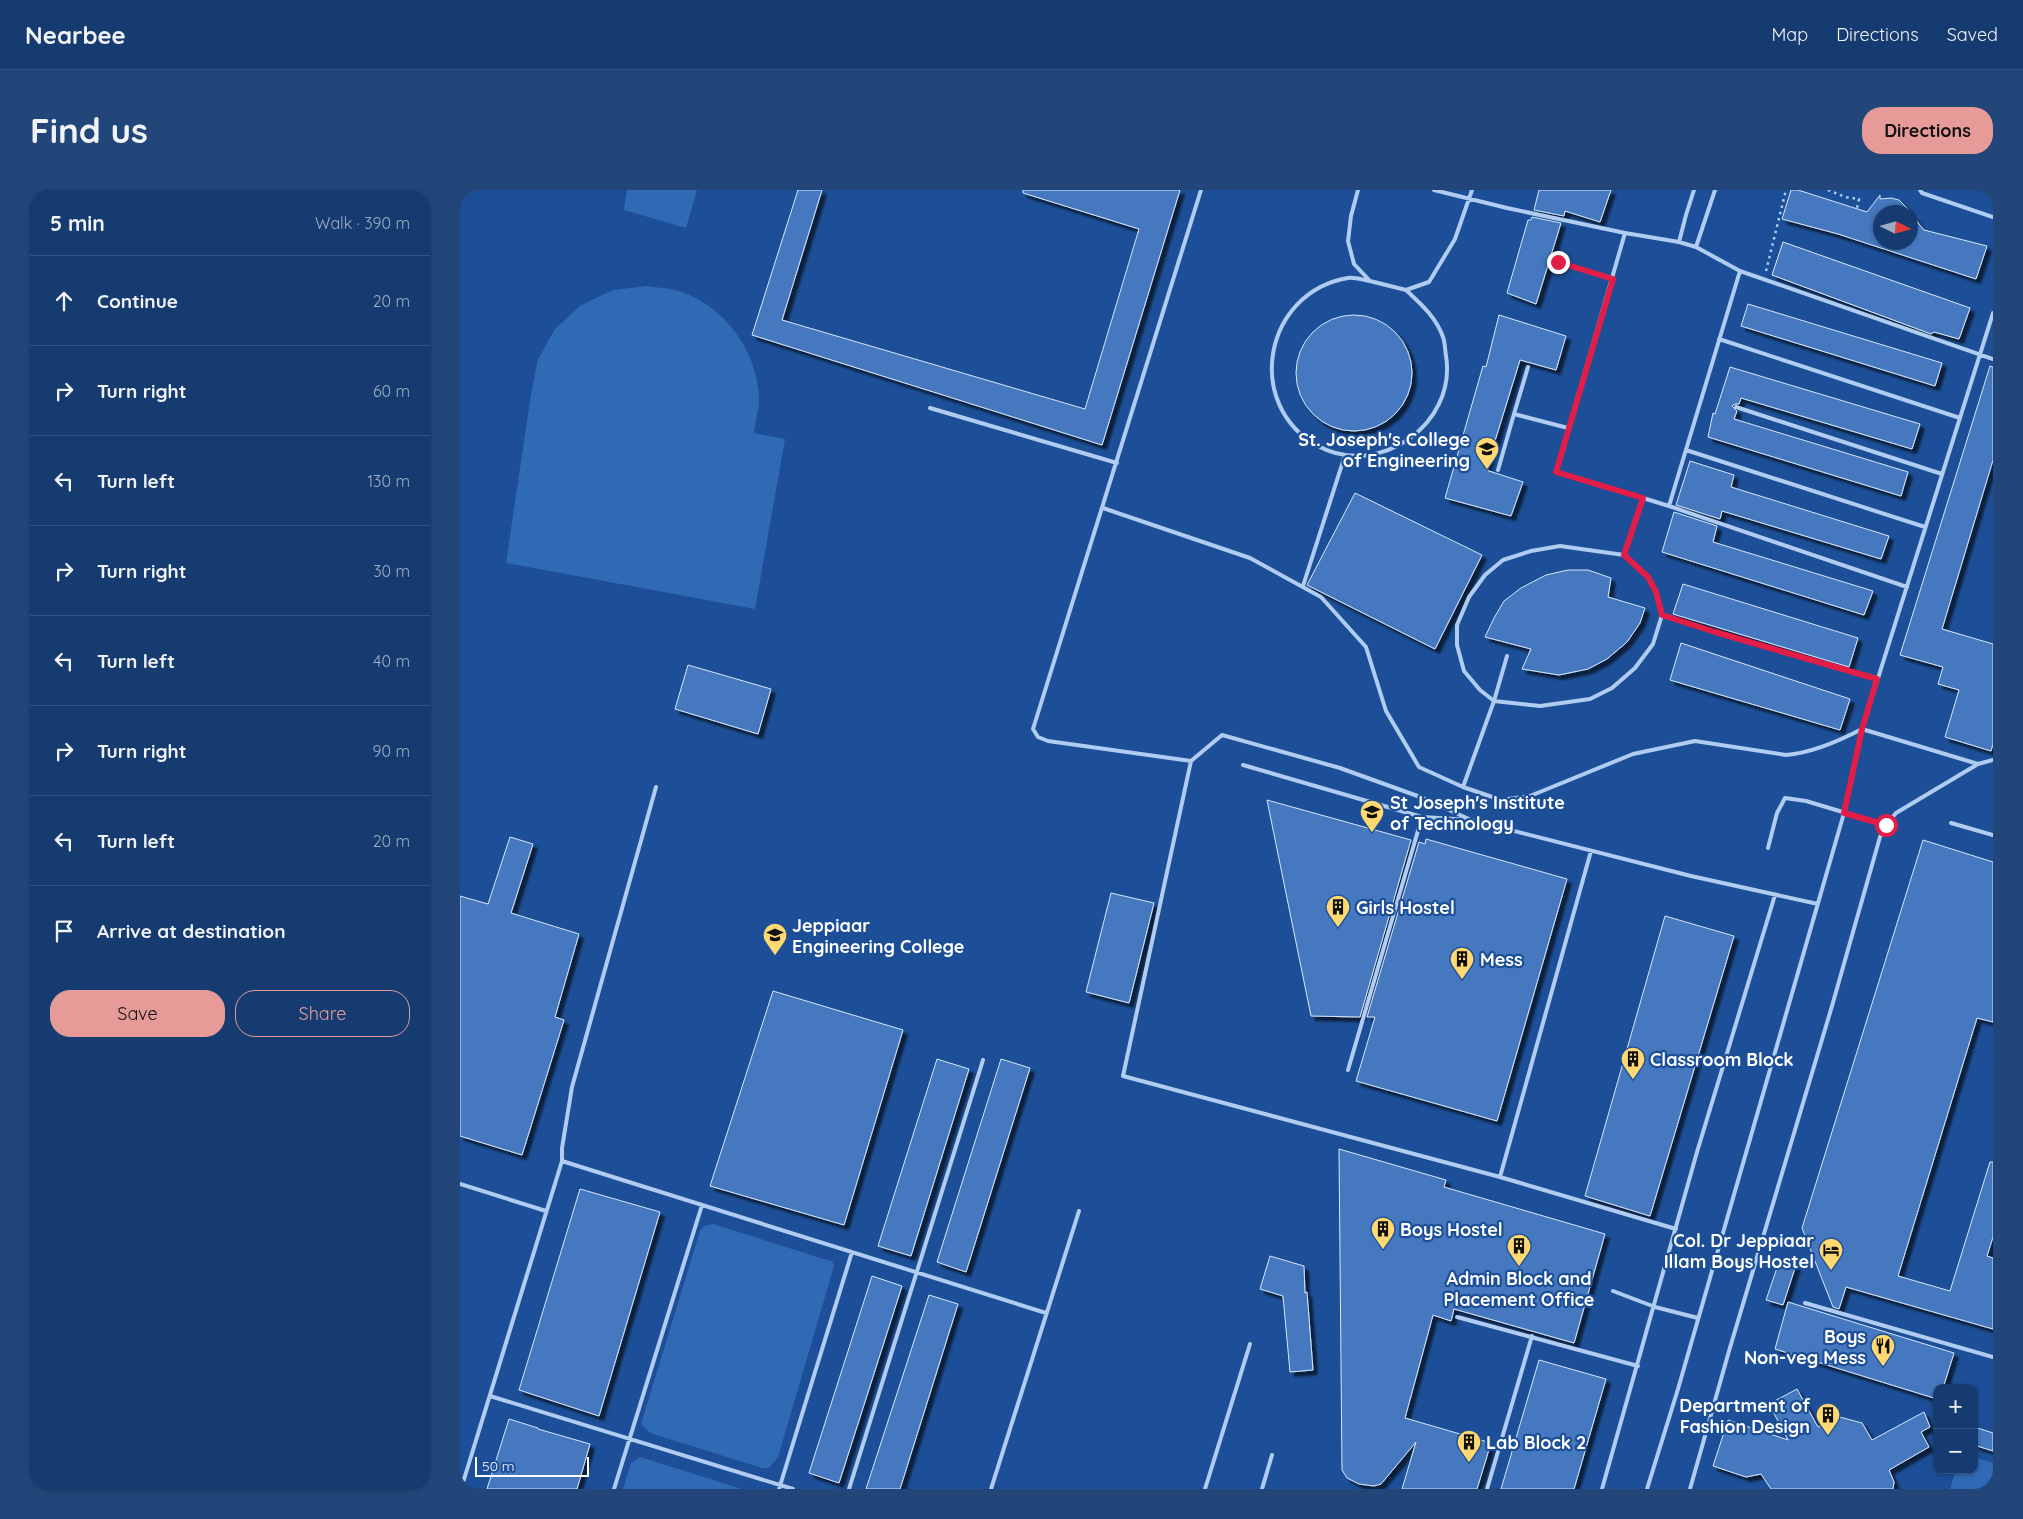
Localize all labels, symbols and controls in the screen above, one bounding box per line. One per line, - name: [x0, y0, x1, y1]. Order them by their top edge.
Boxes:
- text: Nearbee: [25, 20, 126, 50]
- text: Map: [1771, 23, 1808, 46]
- text: Directions: [1836, 23, 1919, 46]
- text: Saved: [1947, 23, 1998, 46]
- button: Directions: [1862, 107, 1993, 154]
- text: Find us: [30, 108, 148, 152]
- north arrow: [1873, 205, 1918, 250]
- text: 5 min: [50, 210, 105, 236]
- text: Walk · 390 m: [315, 213, 410, 233]
- route end: [1547, 251, 1570, 274]
- icon: ahead: [50, 287, 78, 315]
- text: Continue: [97, 289, 178, 313]
- text: 20 m: [373, 291, 410, 311]
- icon: right: [50, 377, 78, 405]
- text: Turn right: [97, 379, 186, 403]
- text: 60 m: [373, 381, 410, 401]
- place label: St. Joseph's College of Engineering: [1298, 428, 1470, 472]
- school or university icon: St. Joseph's College of Engineering: [1474, 436, 1500, 470]
- icon: left: [50, 467, 78, 495]
- text: Turn left: [97, 469, 175, 493]
- text: 130 m: [367, 471, 410, 491]
- icon: right: [50, 557, 78, 585]
- text: Turn right: [97, 559, 186, 583]
- text: 30 m: [373, 561, 410, 581]
- icon: left: [50, 647, 78, 675]
- text: Turn left: [97, 649, 175, 673]
- text: 40 m: [373, 651, 410, 671]
- icon: right: [50, 737, 78, 765]
- text: Turn right: [97, 739, 186, 763]
- text: 90 m: [373, 741, 410, 761]
- place label: St Joseph's Institute of Technology: [1390, 791, 1565, 835]
- school or university icon: St Joseph's Institute of Technology: [1359, 799, 1385, 833]
- route start: [1875, 814, 1898, 837]
- icon: left: [50, 827, 78, 855]
- text: Turn left: [97, 829, 175, 853]
- text: 20 m: [373, 831, 410, 851]
- building icon: Girls Hostel: [1325, 894, 1351, 928]
- place label: Girls Hostel: [1356, 896, 1455, 919]
- place label: Jeppiaar Engineering College: [792, 914, 964, 958]
- icon: arrive: [50, 917, 78, 945]
- text: Arrive at destination: [97, 919, 286, 943]
- school or university icon: Jeppiaar Engineering College: [762, 922, 788, 956]
- building icon: Mess: [1449, 946, 1475, 980]
- place label: Mess: [1480, 948, 1523, 971]
- button: Save: [50, 990, 225, 1037]
- button: Share: [235, 990, 410, 1037]
- building icon: Classroom Block: [1620, 1046, 1646, 1080]
- place label: Classroom Block: [1650, 1048, 1794, 1071]
- building icon: Boys Hostel: [1370, 1216, 1396, 1250]
- place label: Boys Hostel: [1400, 1218, 1503, 1241]
- place label: Col. Dr Jeppiaar Illam Boys Hostel: [1664, 1229, 1814, 1273]
- building icon: Admin Block and Placement Office: [1506, 1233, 1532, 1267]
- hotel icon: Col. Dr Jeppiaar Illam Boys Hostel: [1818, 1237, 1844, 1271]
- place label: Admin Block and Placement Office: [1444, 1267, 1594, 1311]
- place label: Boys Non-veg Mess: [1744, 1325, 1866, 1369]
- restaurant icon: Boys Non-veg Mess: [1870, 1333, 1896, 1367]
- map controls: [1933, 1384, 1978, 1474]
- button: +: [1933, 1384, 1978, 1429]
- place label: Department of Fashion Design: [1679, 1394, 1810, 1438]
- building icon: Department of Fashion Design: [1815, 1402, 1841, 1436]
- building icon: Lab Block 2: [1456, 1429, 1482, 1463]
- button: −: [1933, 1429, 1978, 1474]
- place label: Lab Block 2: [1486, 1431, 1586, 1454]
- scale bar: [475, 1454, 589, 1477]
- text: 50 m: [482, 1457, 515, 1475]

